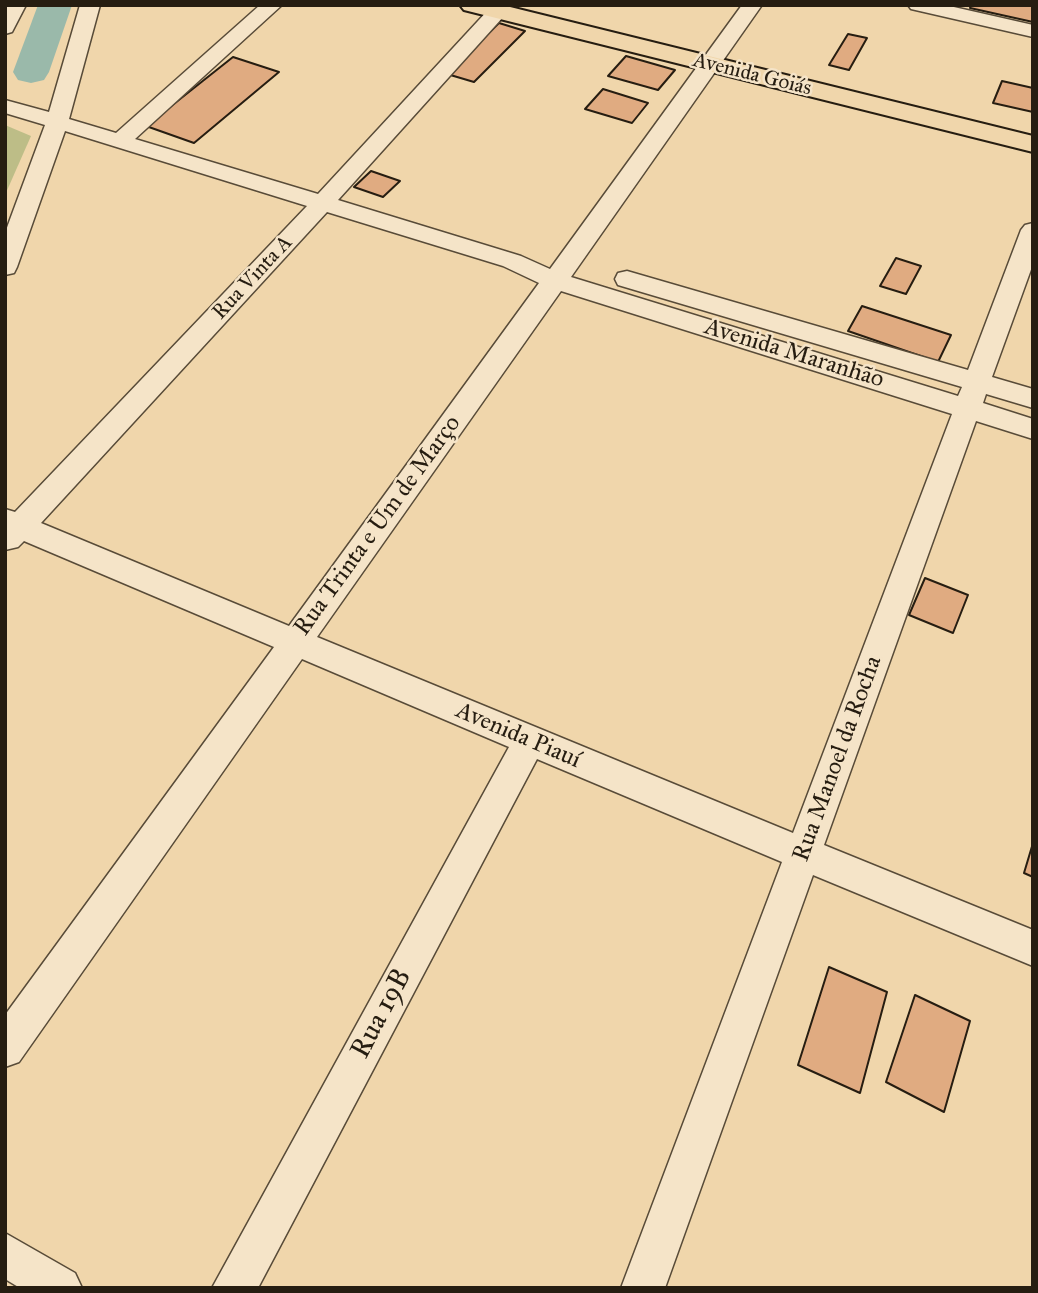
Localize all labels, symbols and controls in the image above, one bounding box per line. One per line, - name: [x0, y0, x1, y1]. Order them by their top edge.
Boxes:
- street label: Avenida Goiás: [690, 48, 814, 102]
- street label: Rua Vinta A: [208, 231, 298, 325]
- street label: Avenida Maranhão: [701, 313, 887, 395]
- street label: Rua Trinta e Um de Março: [288, 410, 468, 642]
- street label: Rua Manoel da Rocha: [787, 652, 889, 866]
- street label: Avenida Piauí: [451, 697, 585, 775]
- street label: Rua 19B: [344, 963, 420, 1065]

